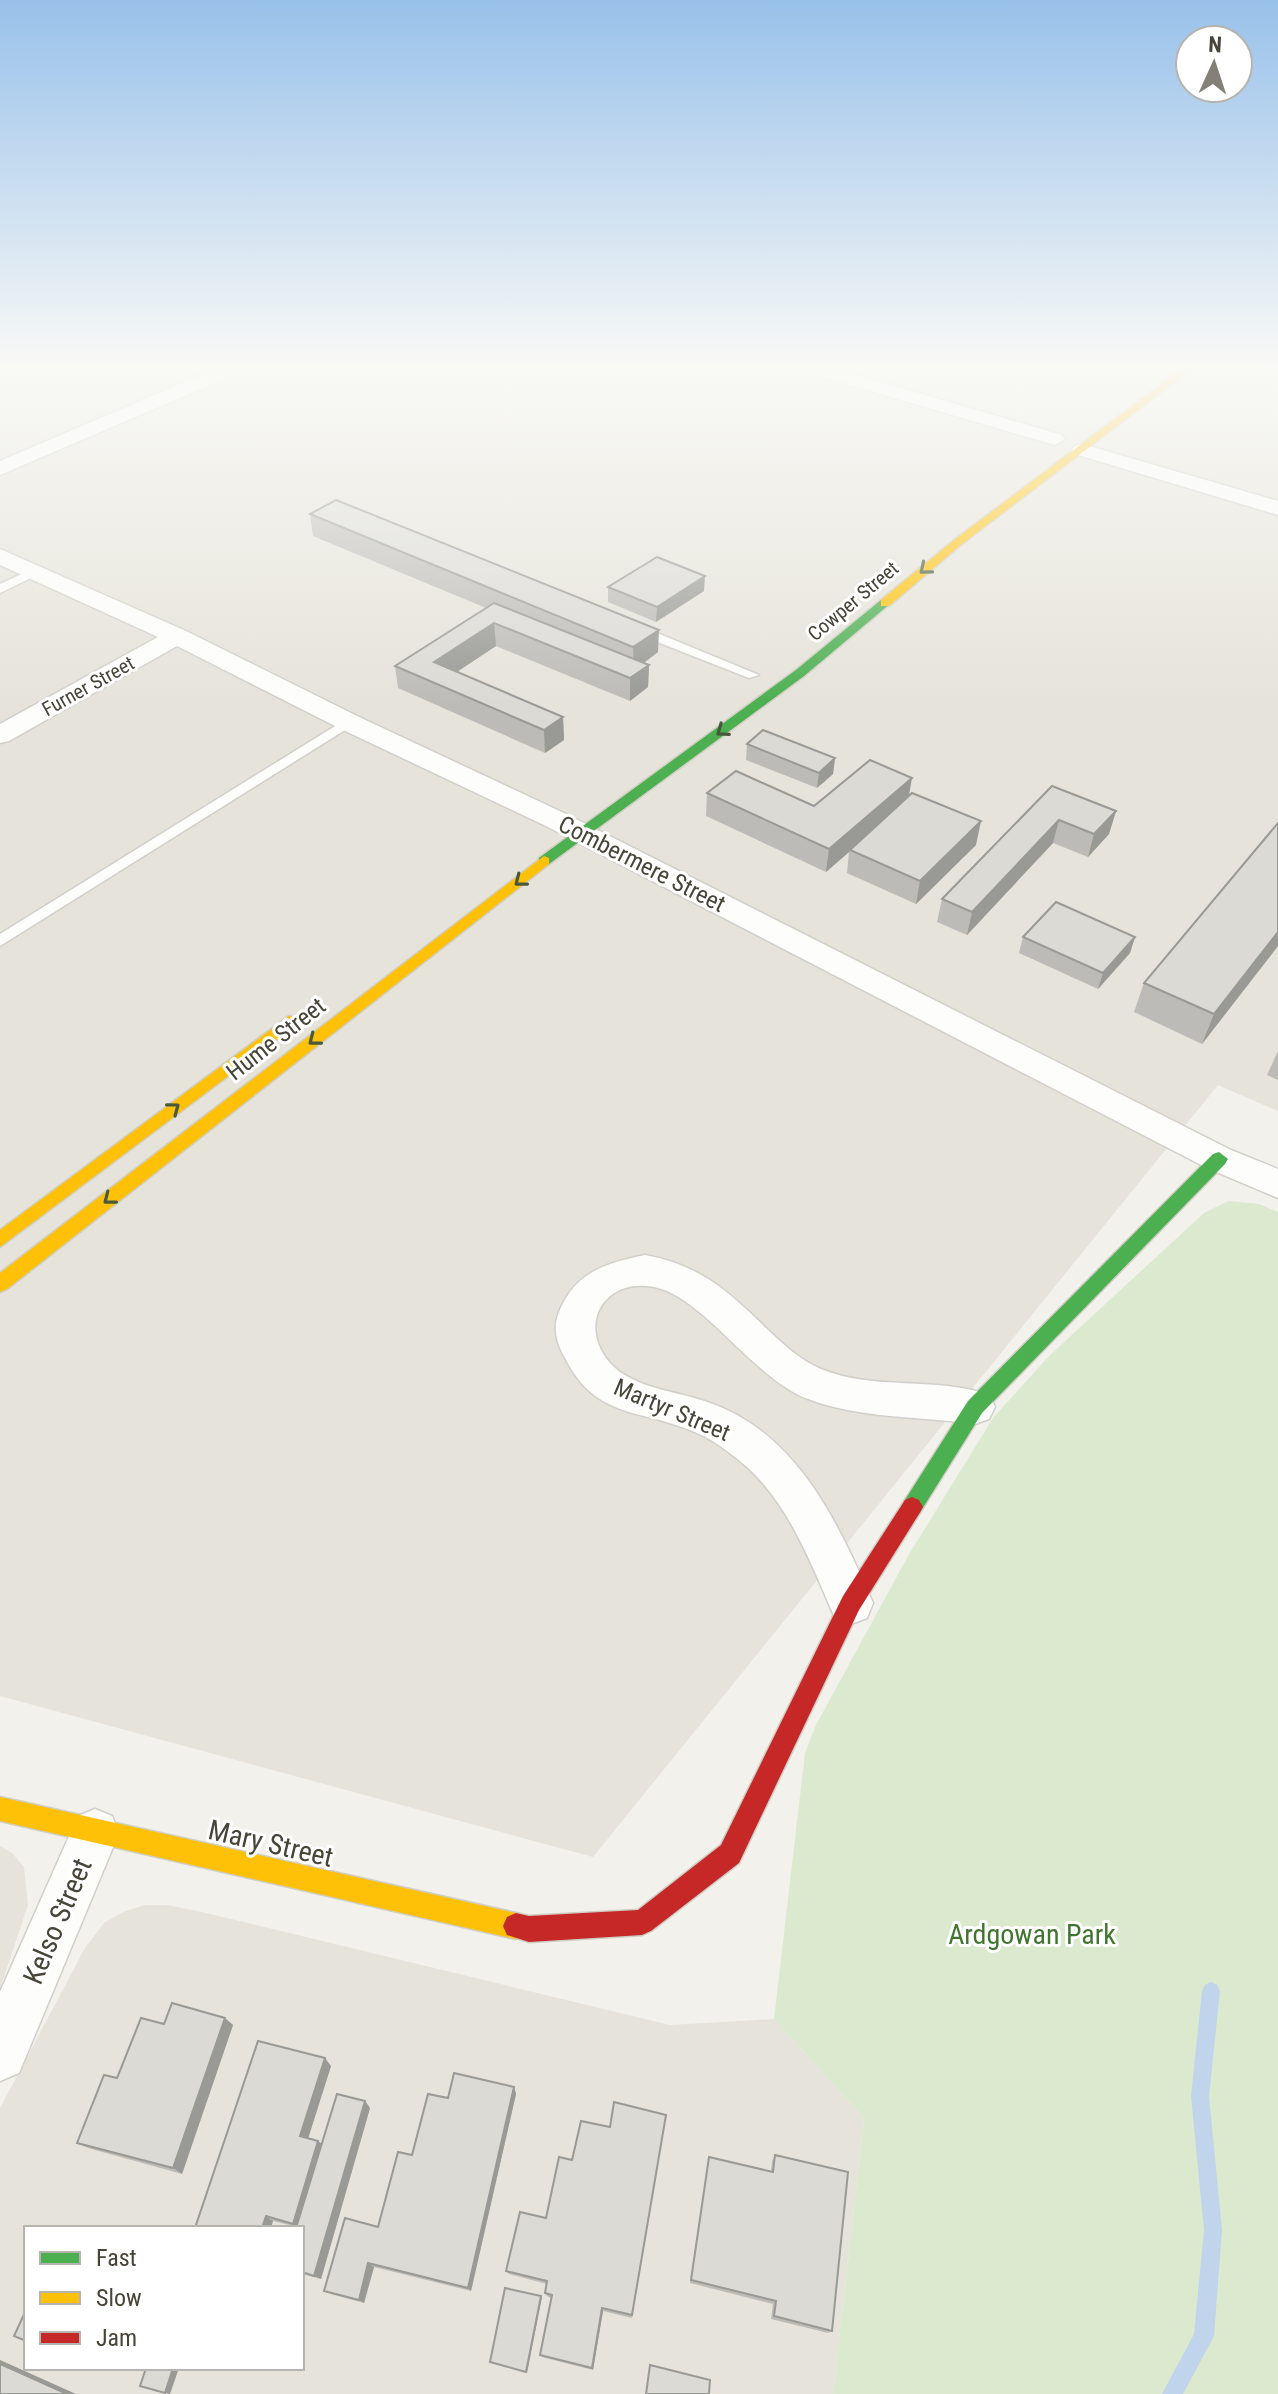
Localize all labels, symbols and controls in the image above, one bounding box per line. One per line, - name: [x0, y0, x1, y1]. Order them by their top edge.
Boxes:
- north arrow: [1174, 24, 1254, 104]
- text: N: [1208, 32, 1222, 57]
- street label: Cowper Street: [803, 556, 903, 646]
- one-way arrow: [920, 559, 935, 574]
- street label: Furner Street: [38, 651, 138, 721]
- one-way arrow: [716, 721, 730, 735]
- street label: Combermere Street: [554, 810, 730, 918]
- one-way arrow: [514, 871, 529, 885]
- street label: Hume Street: [221, 992, 331, 1086]
- one-way arrow: [309, 1030, 323, 1045]
- one-way arrow: [165, 1104, 180, 1118]
- one-way arrow: [103, 1190, 118, 1204]
- street label: Martyr Street: [610, 1373, 734, 1447]
- street label: Mary Street: [205, 1813, 336, 1874]
- street label: Kelso Street: [16, 1853, 99, 1989]
- park label: Ardgowan Park: [948, 1918, 1116, 1951]
- legend: [24, 2226, 304, 2370]
- text: Fast: [96, 2244, 137, 2272]
- text: Slow: [96, 2284, 142, 2312]
- text: Jam: [96, 2324, 137, 2352]

